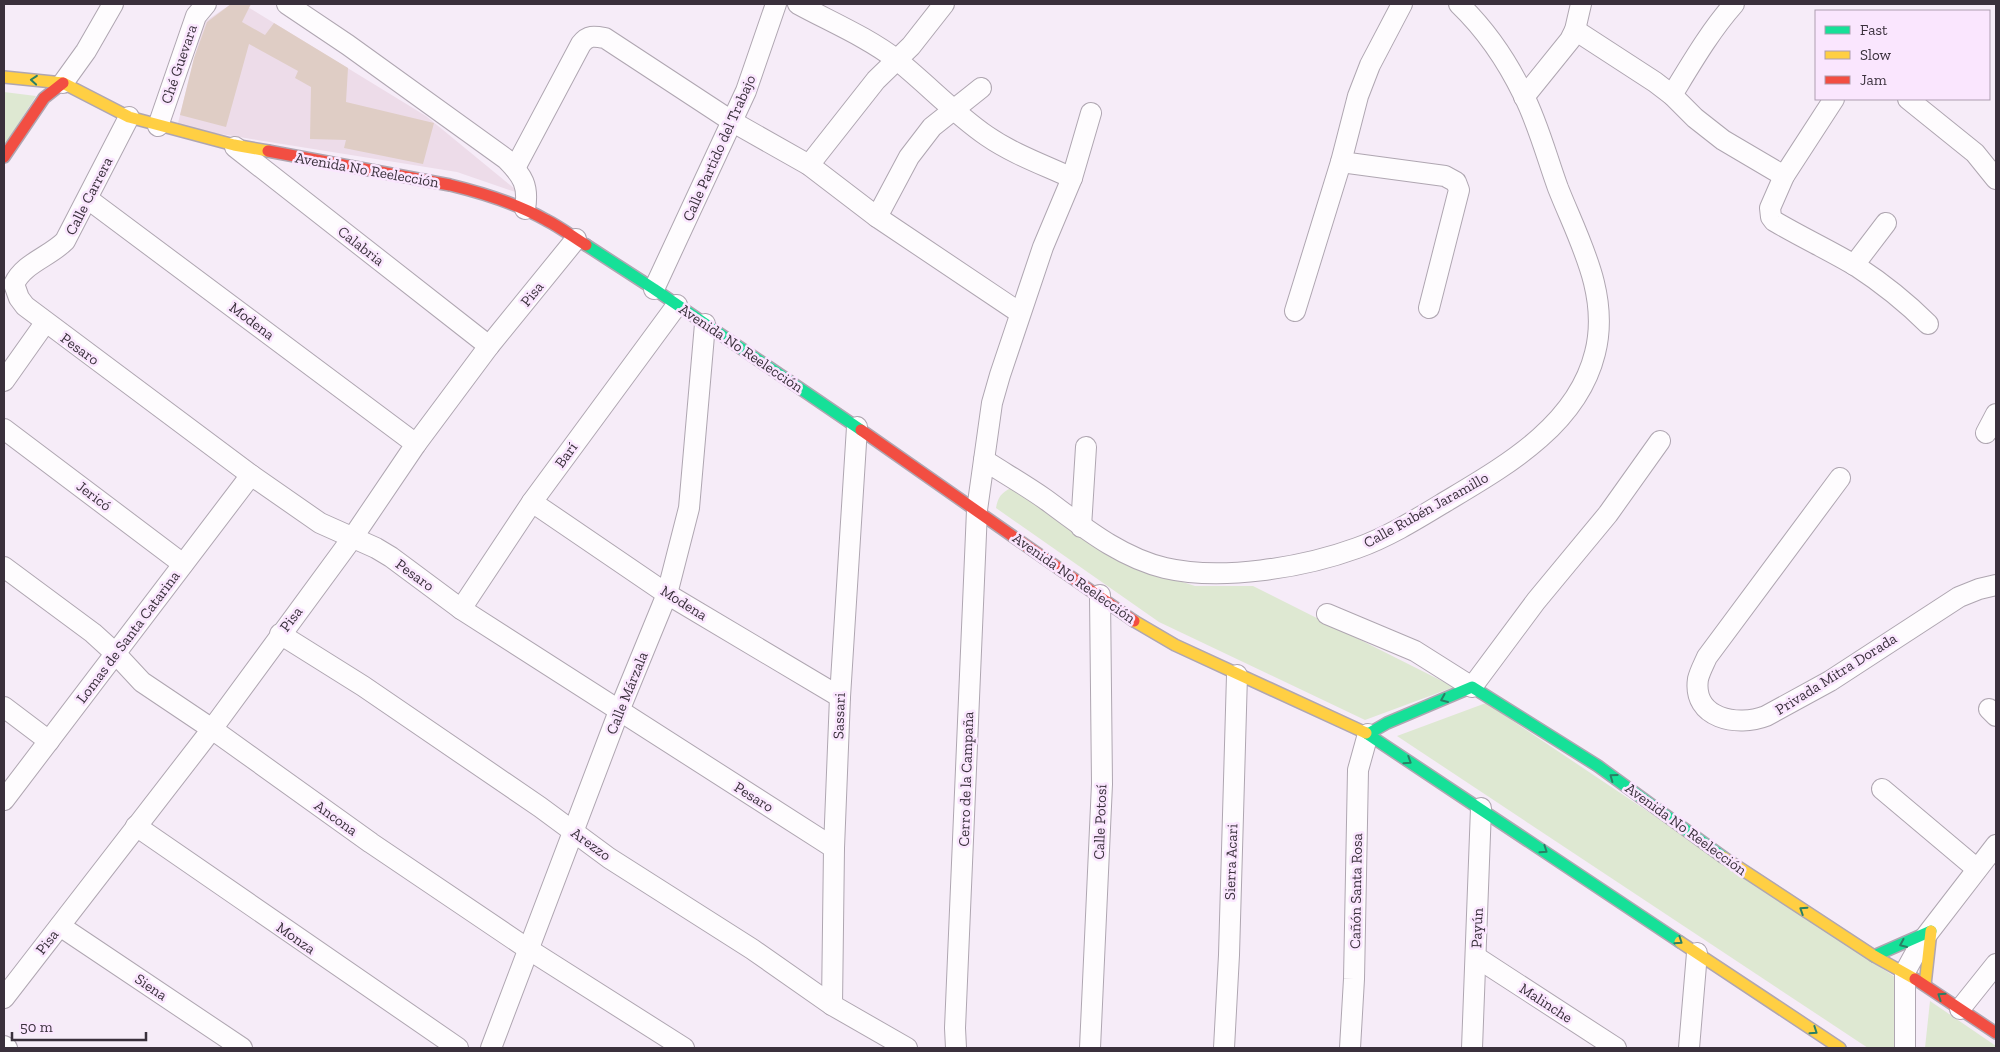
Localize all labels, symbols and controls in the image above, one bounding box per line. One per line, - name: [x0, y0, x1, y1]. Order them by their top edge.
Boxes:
- legend: [1815, 10, 1990, 100]
- text: Fast: [1860, 21, 1888, 39]
- street label: Ché Guevara: [157, 22, 201, 106]
- text: Slow: [1860, 46, 1892, 64]
- text: Jam: [1860, 71, 1887, 89]
- street label: Calle Partido del Trabajo: [679, 72, 760, 224]
- one-way arrow: [29, 75, 37, 86]
- street label: Avenida No Reelección: [294, 148, 441, 192]
- street label: Calle Carrera: [62, 154, 116, 238]
- street label: Calabria: [334, 222, 388, 270]
- street label: Pisa: [517, 278, 547, 310]
- street label: Modena: [226, 298, 278, 344]
- street label: Avenida No Reelección: [676, 300, 807, 396]
- street label: Pesaro: [57, 329, 103, 369]
- street label: Barí: [551, 439, 581, 471]
- street label: Calle Rubén Jaramillo: [1360, 468, 1492, 552]
- street label: Jericó: [73, 477, 115, 515]
- street label: Avenida No Reelección: [1009, 529, 1139, 627]
- street label: Pesaro: [392, 555, 438, 595]
- street label: Lomas de Santa Catarina: [72, 567, 184, 707]
- street label: Modena: [657, 582, 711, 624]
- street label: Pisa: [276, 603, 306, 635]
- street label: Privada Mitra Dorada: [1772, 629, 1900, 719]
- street label: Calle Márzala: [602, 649, 652, 737]
- one-way arrow: [1440, 692, 1449, 703]
- street label: Sassari: [829, 693, 849, 739]
- street label: Cerro de la Campaña: [955, 711, 977, 847]
- one-way arrow: [1403, 755, 1412, 764]
- one-way arrow: [1609, 774, 1619, 783]
- street label: Pesaro: [731, 778, 777, 816]
- street label: Avenida No Reelección: [1622, 779, 1750, 879]
- street label: Calle Potosí: [1090, 784, 1110, 860]
- street label: Ancona: [311, 796, 361, 840]
- street label: Arezzo: [568, 824, 615, 865]
- street label: Sierra Acari: [1221, 824, 1241, 900]
- street label: Cañón Santa Rosa: [1346, 833, 1366, 949]
- one-way arrow: [1538, 844, 1548, 853]
- street label: Payún: [1467, 907, 1487, 948]
- one-way arrow: [1800, 907, 1809, 916]
- street label: Monza: [273, 918, 319, 958]
- street label: Pisa: [32, 926, 62, 958]
- one-way arrow: [1674, 934, 1683, 944]
- one-way arrow: [1899, 937, 1908, 948]
- street label: Siena: [131, 970, 171, 1004]
- street label: Malinche: [1516, 979, 1576, 1027]
- one-way arrow: [1937, 993, 1947, 1002]
- scale bar: [12, 1010, 146, 1042]
- text: 50 m: [20, 1018, 53, 1036]
- one-way arrow: [1808, 1025, 1818, 1034]

